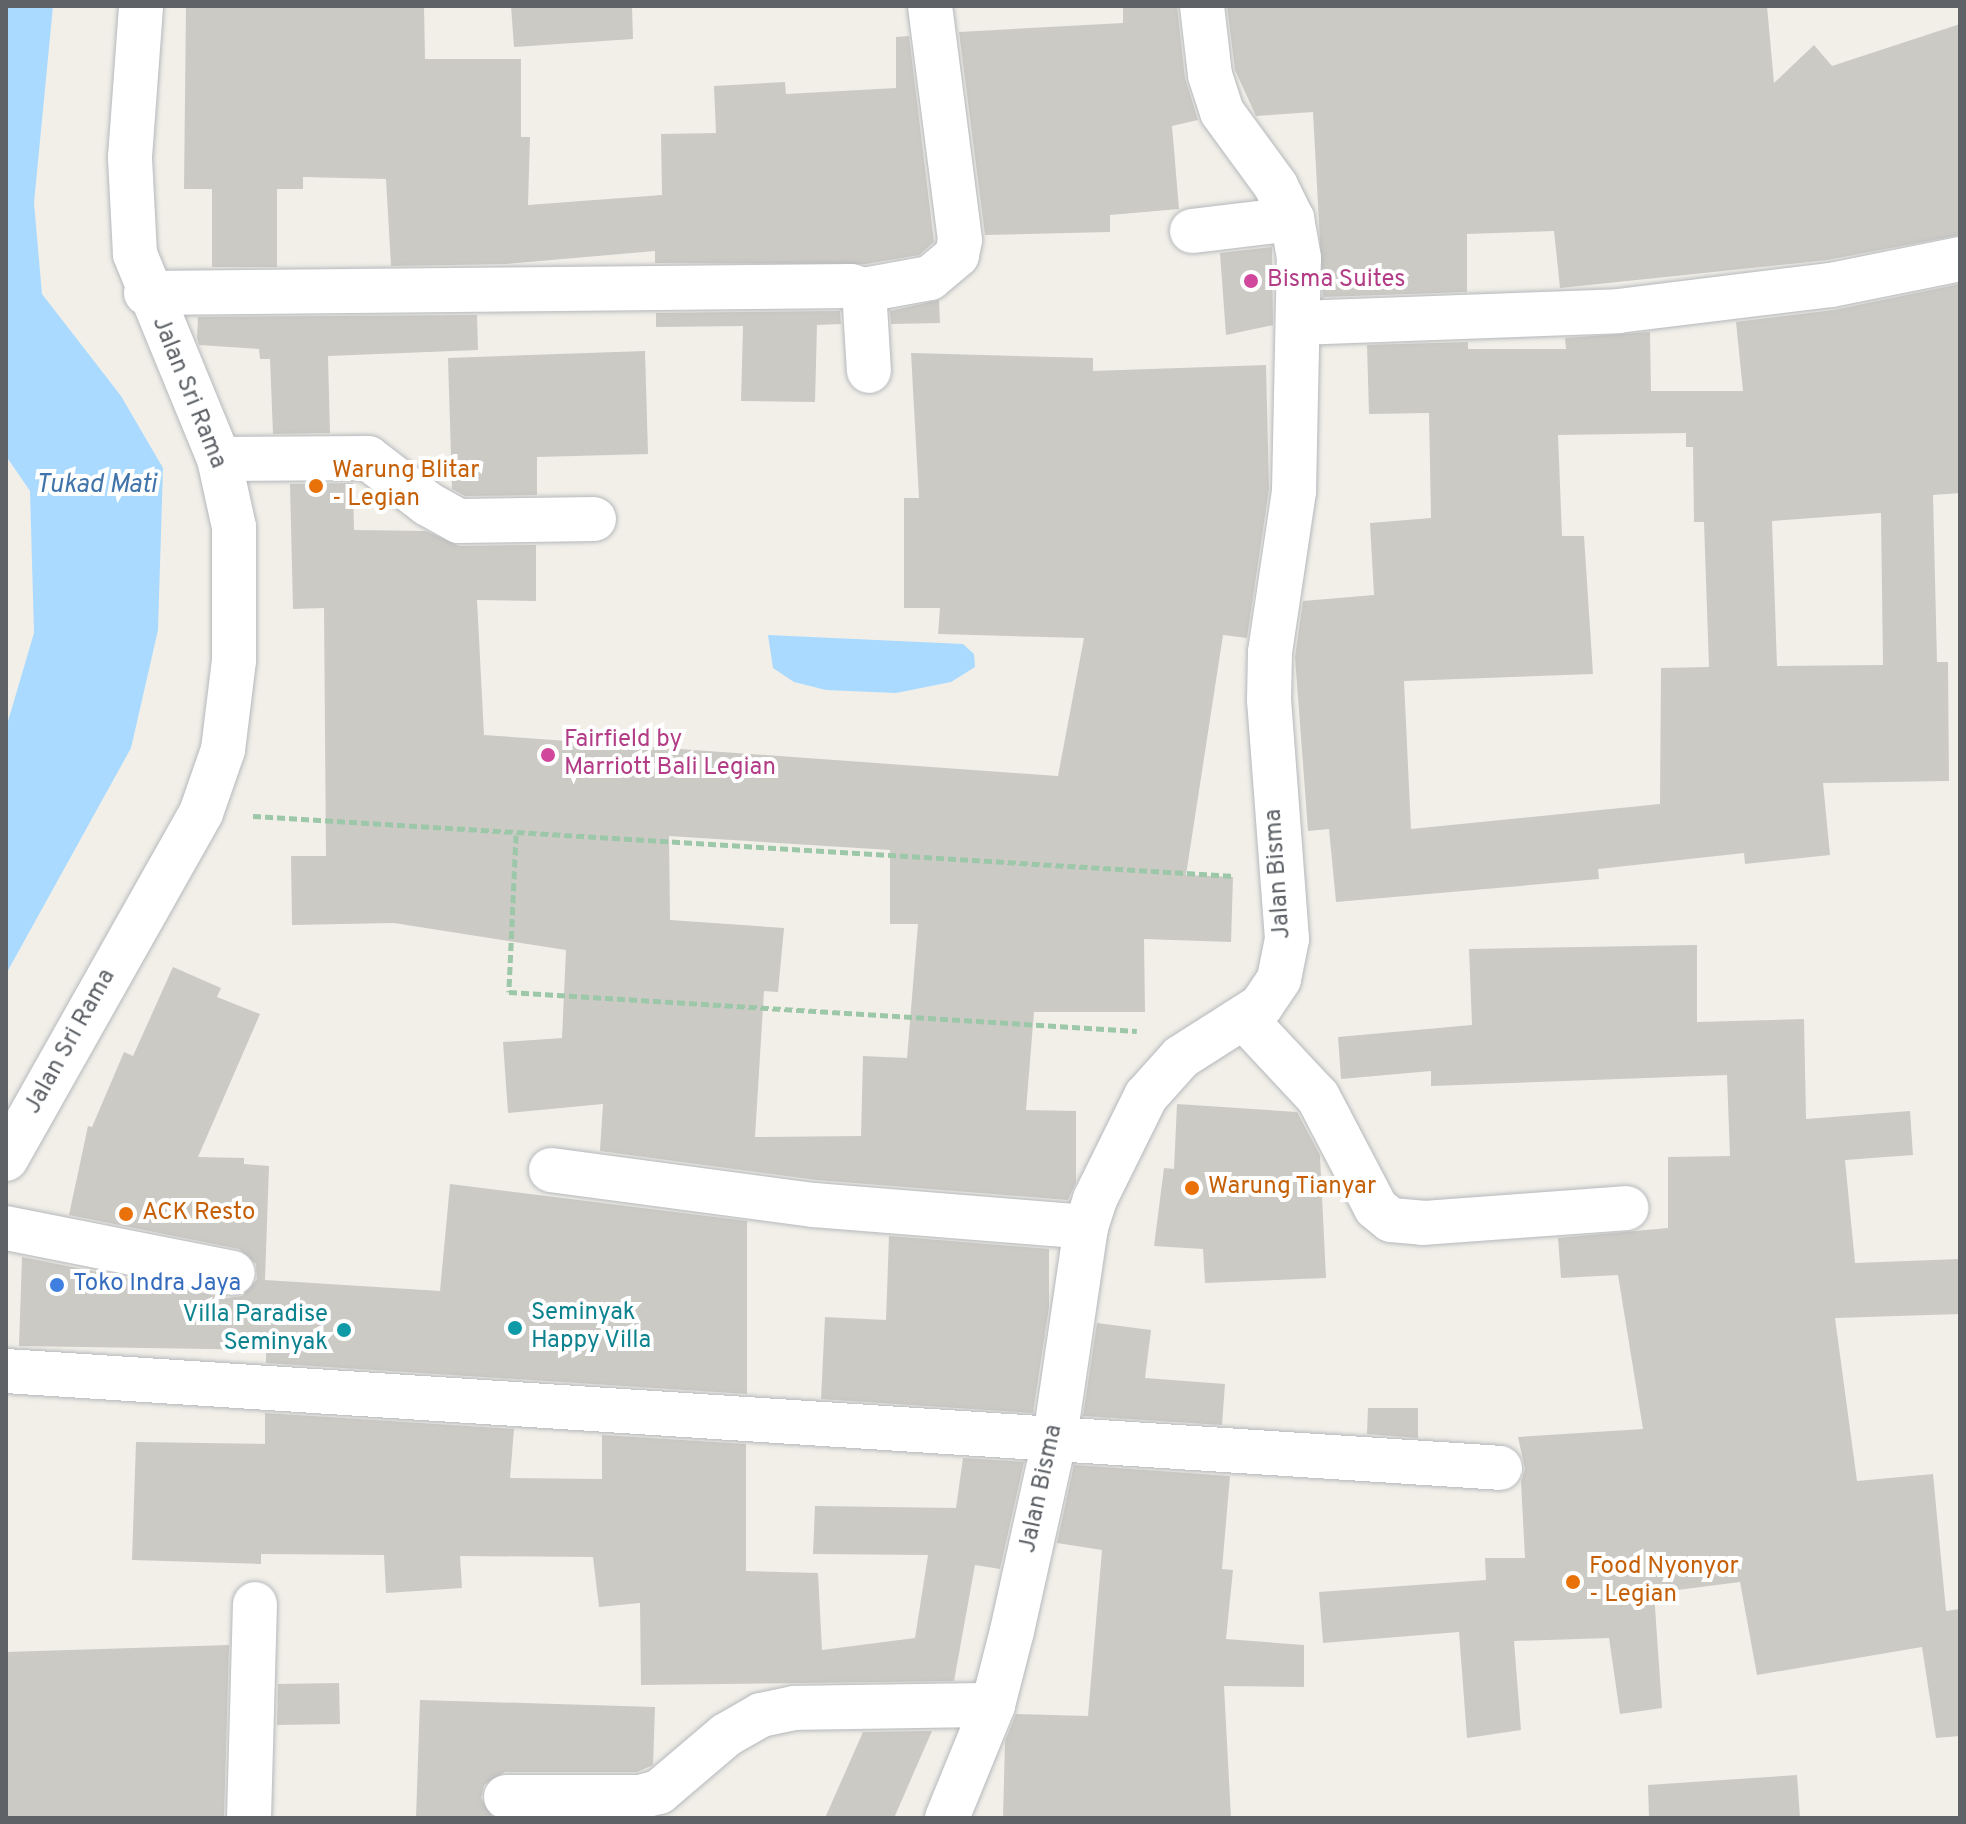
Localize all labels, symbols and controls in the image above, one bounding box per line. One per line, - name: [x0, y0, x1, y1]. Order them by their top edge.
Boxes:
- place label: Bisma Suites: [1267, 267, 1406, 295]
- marker: Bisma Suites: [1242, 272, 1260, 290]
- street label: Jalan Sri Rama: [144, 313, 232, 473]
- place label: Warung Blitar - Legian: [332, 458, 480, 514]
- water label: Tukad Mati: [36, 470, 156, 502]
- marker: Warung Blitar - Legian: [307, 477, 325, 495]
- place label: Fairfield by Marriott Bali Legian: [564, 727, 776, 783]
- marker: Fairfield by Marriott Bali Legian: [539, 746, 557, 764]
- street label: Jalan Bisma: [1260, 808, 1298, 940]
- street label: Jalan Sri Rama: [19, 965, 123, 1119]
- place label: Warung Tianyar: [1208, 1174, 1377, 1202]
- marker: Warung Tianyar: [1183, 1179, 1201, 1197]
- place label: ACK Resto: [142, 1200, 255, 1228]
- marker: ACK Resto: [117, 1205, 135, 1223]
- place label: Toko Indra Jaya: [73, 1271, 241, 1299]
- marker: Toko Indra Jaya: [48, 1276, 66, 1294]
- place label: Seminyak Happy Villa: [531, 1300, 652, 1356]
- place label: Villa Paradise Seminyak: [182, 1302, 328, 1358]
- marker: Seminyak Happy Villa: [506, 1319, 524, 1337]
- marker: Villa Paradise Seminyak: [335, 1321, 353, 1339]
- street label: Jalan Bisma: [1014, 1422, 1070, 1556]
- place label: Food Nyonyor - Legian: [1589, 1554, 1739, 1610]
- marker: Food Nyonyor - Legian: [1564, 1573, 1582, 1591]

